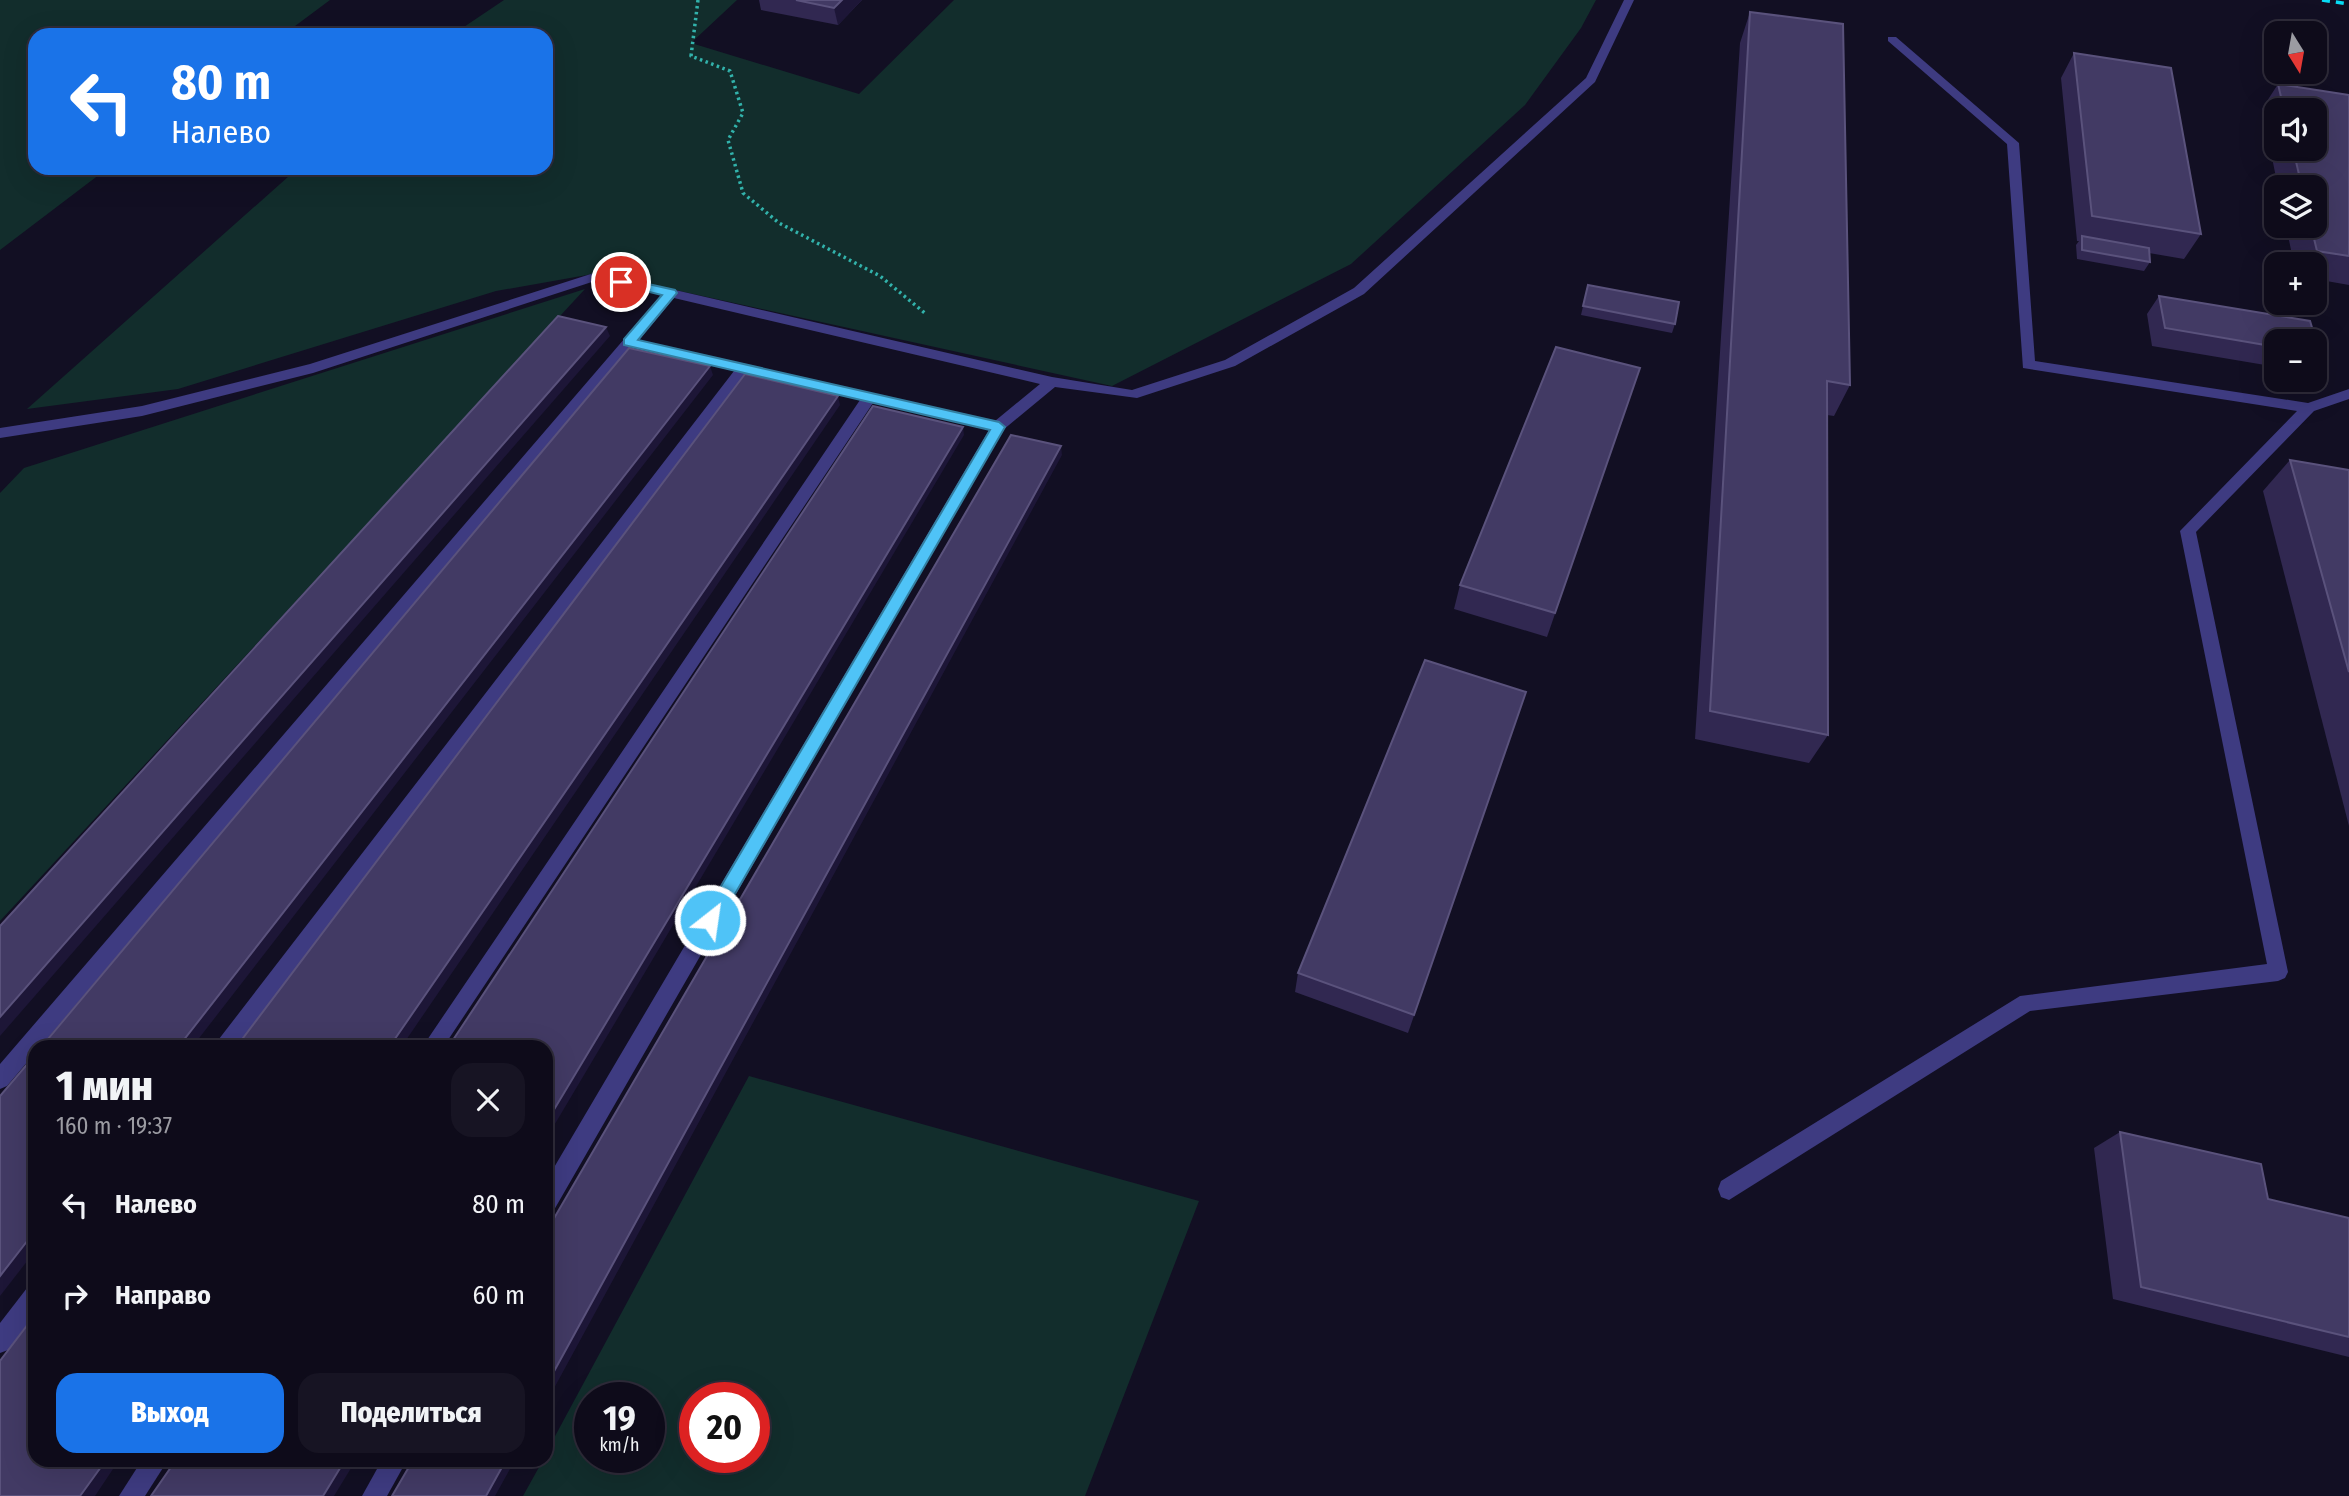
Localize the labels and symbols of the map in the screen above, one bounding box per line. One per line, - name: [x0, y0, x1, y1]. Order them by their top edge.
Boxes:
- north arrow: [2264, 21, 2328, 84]
- pin: [591, 252, 651, 312]
- position arrow: [673, 883, 747, 957]
- speed limit sign: 20: [679, 1382, 770, 1473]

